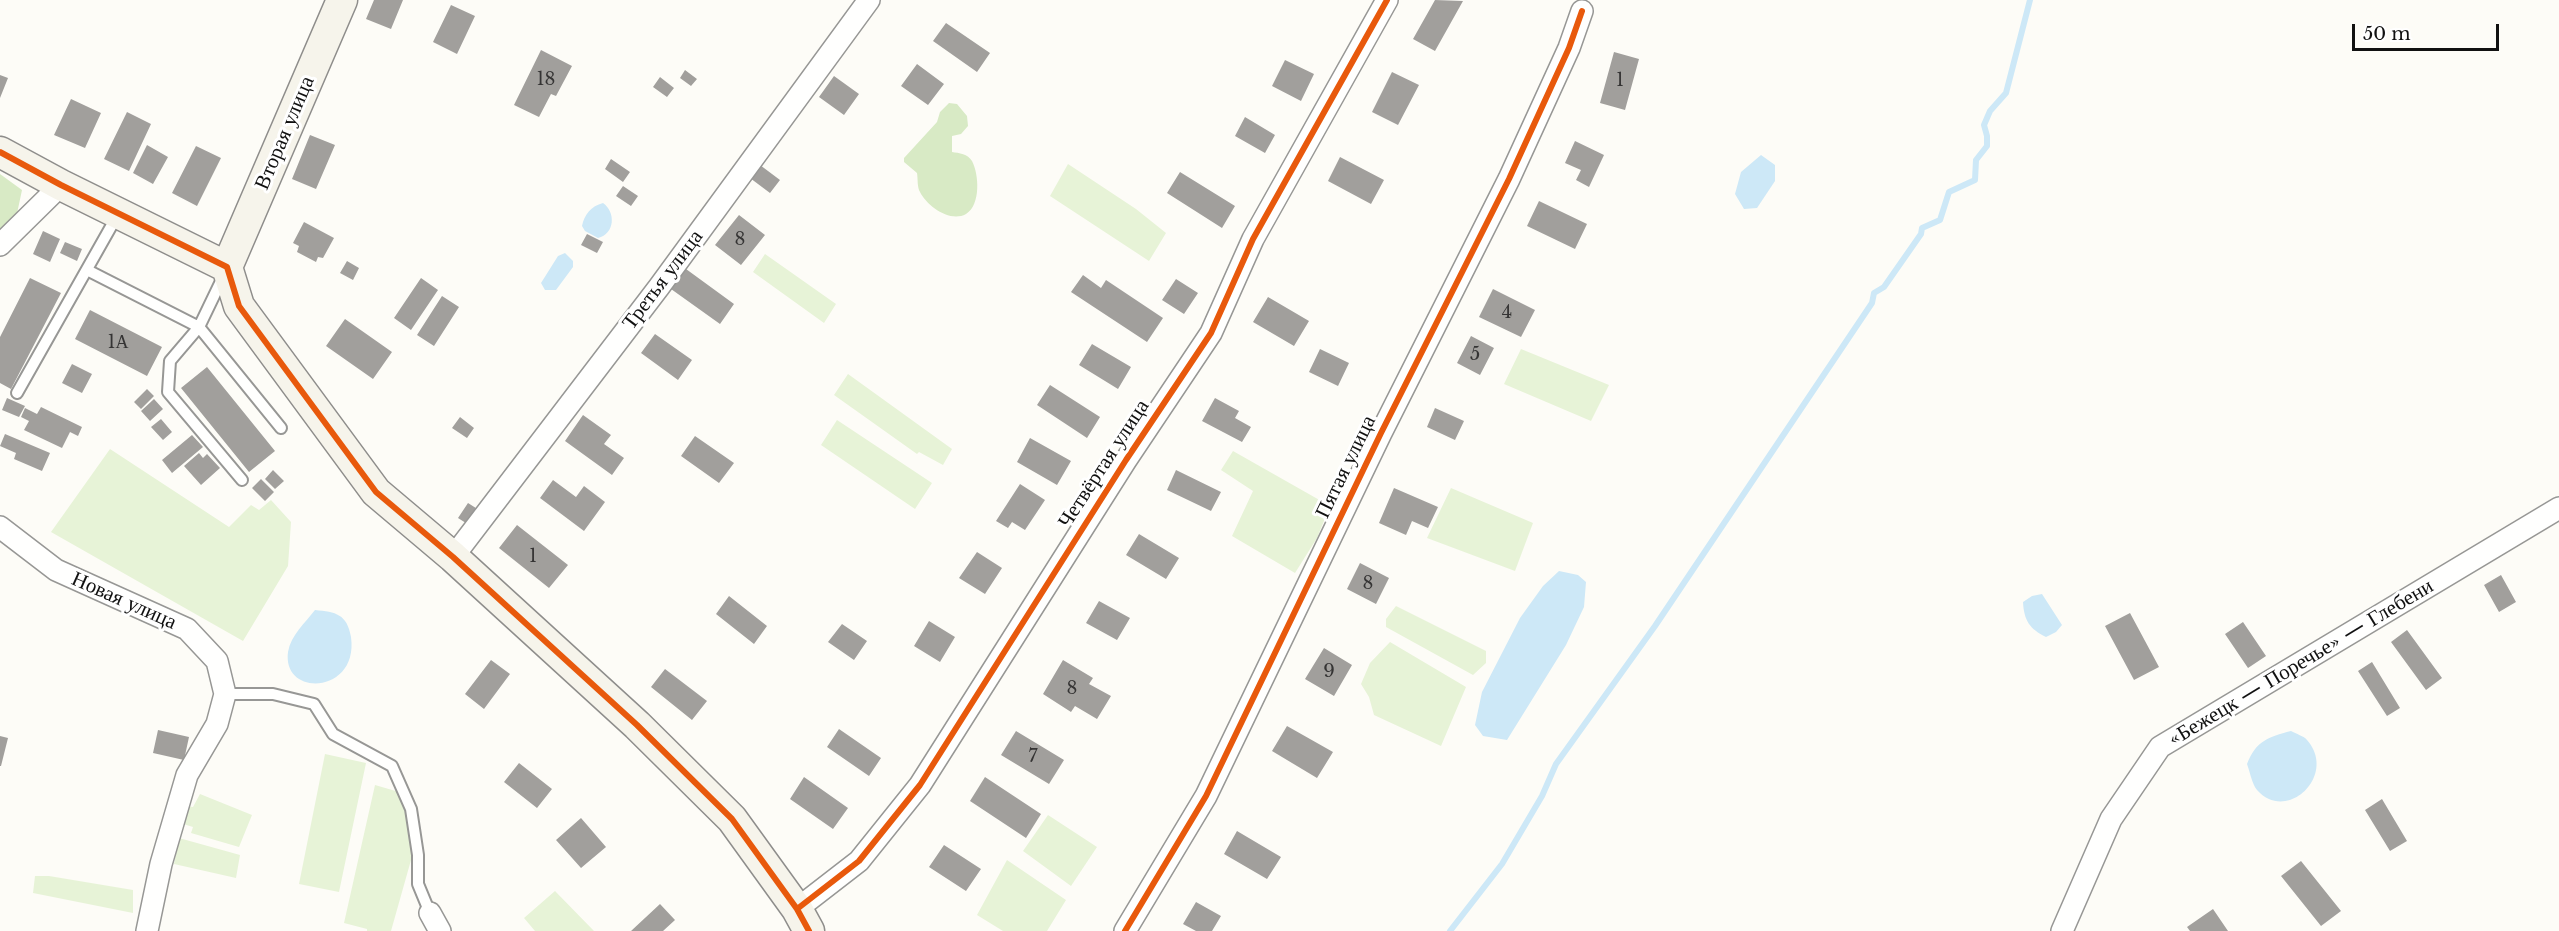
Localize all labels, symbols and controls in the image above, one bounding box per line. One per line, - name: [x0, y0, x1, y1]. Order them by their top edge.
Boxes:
- scale bar: [2355, 12, 2502, 50]
- text: 50 m: [2363, 23, 2411, 45]
- house number: 18: [537, 69, 555, 91]
- house number: 1: [1616, 70, 1624, 92]
- street label: Вторая улица: [250, 72, 320, 194]
- street label: Третья улица: [617, 225, 709, 335]
- house number: 8: [735, 229, 745, 251]
- house number: 4: [1502, 302, 1512, 324]
- house number: 1А: [107, 332, 129, 354]
- house number: 5: [1470, 344, 1480, 366]
- street label: Четвёртая улица: [1053, 395, 1155, 533]
- street label: Пятая улица: [1310, 412, 1382, 522]
- house number: 1: [529, 546, 537, 568]
- street label: Новая улица: [68, 567, 180, 635]
- house number: 8: [1363, 573, 1373, 595]
- street label: «Бежецк — Поречье» — Глебени: [2164, 574, 2438, 752]
- house number: 9: [1323, 661, 1335, 683]
- house number: 8: [1067, 678, 1077, 700]
- house number: 7: [1028, 746, 1038, 768]

